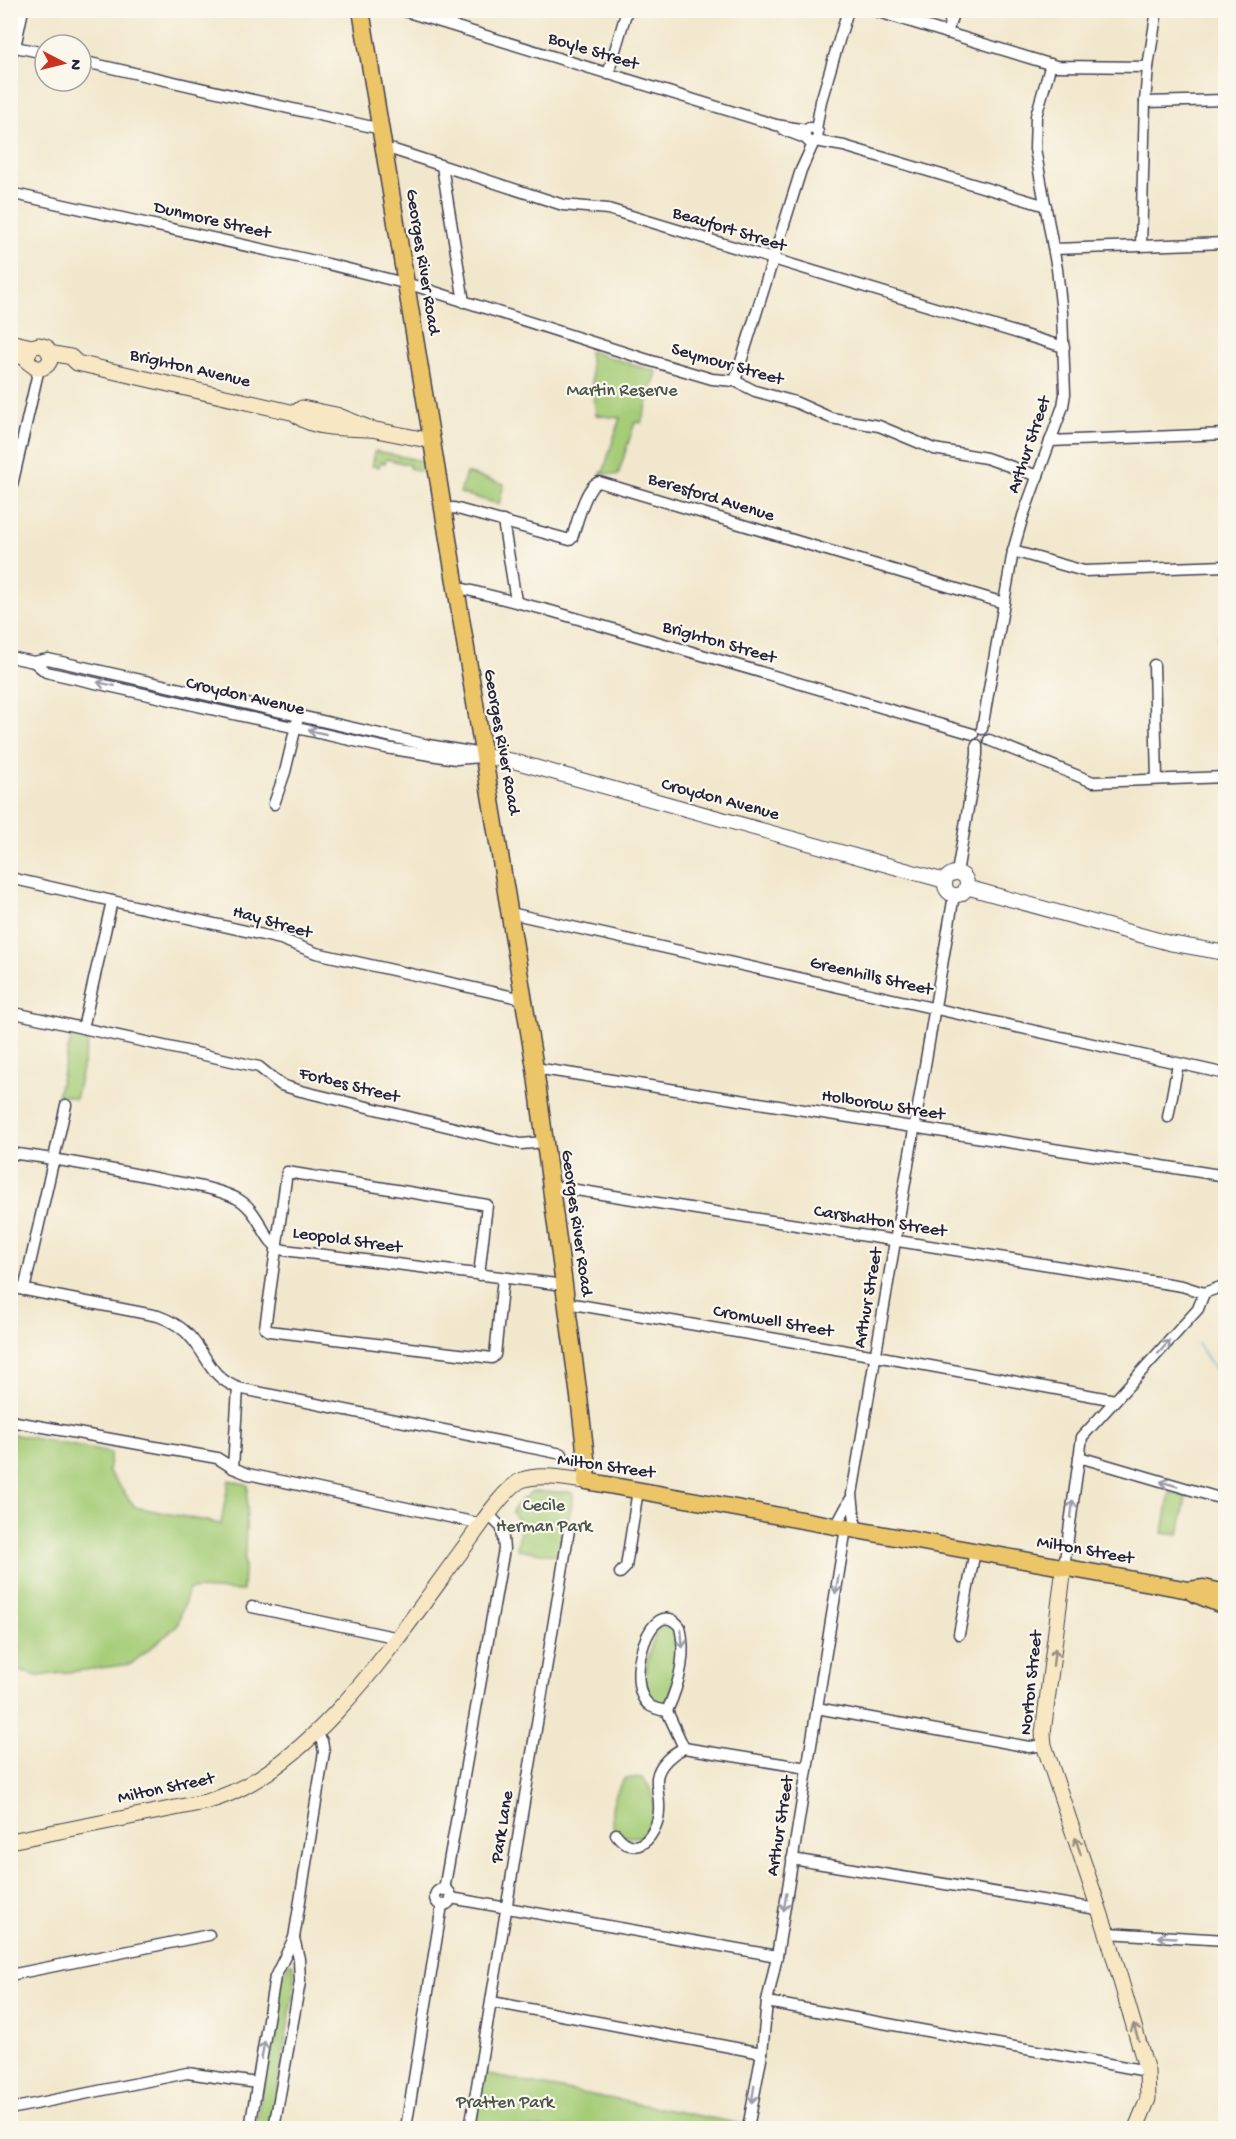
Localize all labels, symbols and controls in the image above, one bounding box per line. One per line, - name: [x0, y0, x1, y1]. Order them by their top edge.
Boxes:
- street label: Boyle Street: [545, 28, 642, 76]
- north arrow: [33, 33, 93, 93]
- text: N: [64, 58, 84, 71]
- street label: Georges River Road: [400, 188, 444, 338]
- street label: Dunmore Street: [151, 197, 274, 245]
- street label: Beaufort Street: [669, 202, 790, 258]
- street label: Seymour Street: [668, 339, 787, 391]
- street label: Brighton Avenue: [127, 345, 253, 393]
- park label: Martin Reserve: [566, 381, 678, 402]
- street label: Arthur Street: [1004, 392, 1057, 496]
- street label: Beresford Avenue: [644, 469, 777, 527]
- street label: Brighton Street: [659, 617, 780, 670]
- street label: Georges River Road: [478, 668, 524, 818]
- street label: Croydon Avenue: [184, 673, 307, 721]
- one-way arrow: [97, 678, 117, 689]
- one-way arrow: [308, 725, 327, 737]
- street label: Croydon Avenue: [659, 774, 782, 826]
- street label: Hay Street: [230, 902, 316, 945]
- street label: Greenhills Street: [808, 953, 936, 1002]
- street label: Forbes Street: [296, 1063, 403, 1109]
- street label: Holborow Street: [820, 1086, 948, 1126]
- street label: Georges River Road: [555, 1149, 597, 1299]
- street label: Carshalton Street: [812, 1201, 949, 1243]
- street label: Leopold Street: [291, 1223, 405, 1259]
- street label: Arthur Street: [850, 1245, 888, 1350]
- street label: Cromwell Street: [711, 1301, 836, 1343]
- one-way arrow: [1157, 1340, 1171, 1355]
- street label: Milton Street: [556, 1450, 658, 1484]
- one-way arrow: [1160, 1478, 1179, 1489]
- park label: Cecile Herman Park: [496, 1496, 594, 1538]
- one-way arrow: [1067, 1499, 1078, 1519]
- street label: Milton Street: [1035, 1532, 1137, 1570]
- one-way arrow: [831, 1575, 842, 1595]
- one-way arrow: [676, 1628, 687, 1648]
- street label: Norton Street: [1016, 1628, 1048, 1736]
- one-way arrow: [1048, 1648, 1059, 1668]
- street label: Milton Street: [116, 1768, 218, 1809]
- street label: Arthur Street: [763, 1773, 800, 1878]
- street label: Park Lane: [487, 1789, 519, 1866]
- one-way arrow: [1071, 1837, 1082, 1856]
- one-way arrow: [779, 1892, 790, 1911]
- one-way arrow: [1158, 1931, 1178, 1942]
- one-way arrow: [1130, 2023, 1141, 2042]
- one-way arrow: [258, 2041, 269, 2060]
- one-way arrow: [748, 2084, 759, 2104]
- park label: Pratten Park: [455, 2093, 556, 2114]

